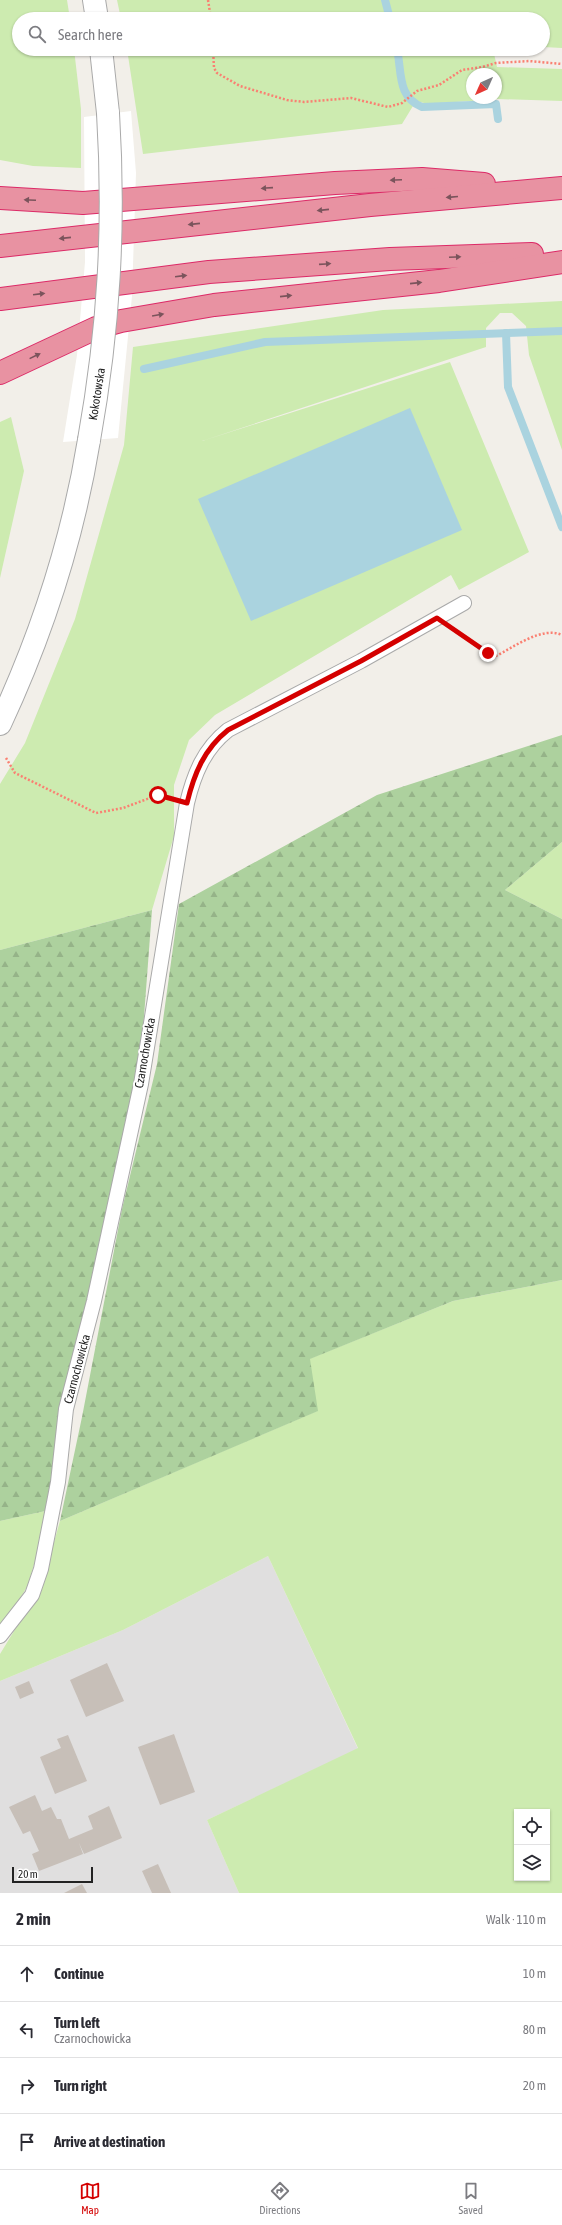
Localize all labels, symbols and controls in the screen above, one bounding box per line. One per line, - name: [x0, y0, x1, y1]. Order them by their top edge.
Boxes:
- search box: [12, 12, 550, 56]
- icon: search: [26, 23, 48, 45]
- text: Search here: [58, 26, 123, 43]
- north arrow: [466, 68, 502, 104]
- one-way arrow: [390, 177, 402, 184]
- one-way arrow: [261, 184, 273, 191]
- one-way arrow: [446, 194, 459, 201]
- one-way arrow: [24, 197, 36, 204]
- one-way arrow: [317, 207, 329, 213]
- one-way arrow: [188, 221, 200, 227]
- one-way arrow: [59, 235, 71, 241]
- one-way arrow: [449, 254, 462, 260]
- one-way arrow: [319, 260, 331, 267]
- one-way arrow: [175, 273, 188, 279]
- one-way arrow: [410, 280, 422, 286]
- one-way arrow: [33, 291, 45, 297]
- one-way arrow: [280, 293, 292, 299]
- one-way arrow: [152, 312, 164, 318]
- one-way arrow: [29, 353, 41, 359]
- street label: Kokotowska: [86, 367, 108, 421]
- route end: [479, 644, 497, 662]
- route start: [149, 786, 167, 804]
- street label: Czarnochowicka: [132, 1017, 158, 1089]
- street label: Czarnochowicka: [61, 1333, 93, 1405]
- map controls: [514, 1809, 550, 1881]
- button: locate: [514, 1809, 550, 1845]
- button: layers: [514, 1845, 550, 1881]
- scale bar: [12, 1865, 93, 1884]
- text: 20 m: [18, 1868, 38, 1880]
- text: 2 min: [16, 1909, 51, 1929]
- text: Walk · 110 m: [486, 1912, 546, 1927]
- icon: ahead: [16, 1963, 38, 1985]
- text: Continue: [54, 1965, 104, 1982]
- text: 10 m: [523, 1966, 546, 1981]
- text: Turn left: [54, 2014, 100, 2031]
- icon: left: [16, 2019, 38, 2041]
- text: 80 m: [523, 2022, 546, 2037]
- text: Czarnochowicka: [54, 2031, 131, 2046]
- icon: right: [16, 2075, 38, 2097]
- text: Turn right: [54, 2077, 107, 2094]
- text: 20 m: [523, 2078, 546, 2093]
- icon: arrive: [16, 2131, 38, 2153]
- text: Arrive at destination: [54, 2133, 165, 2150]
- tab: Map: [79, 2180, 101, 2216]
- tab: Directions: [259, 2180, 300, 2216]
- tab: Saved: [459, 2180, 483, 2216]

